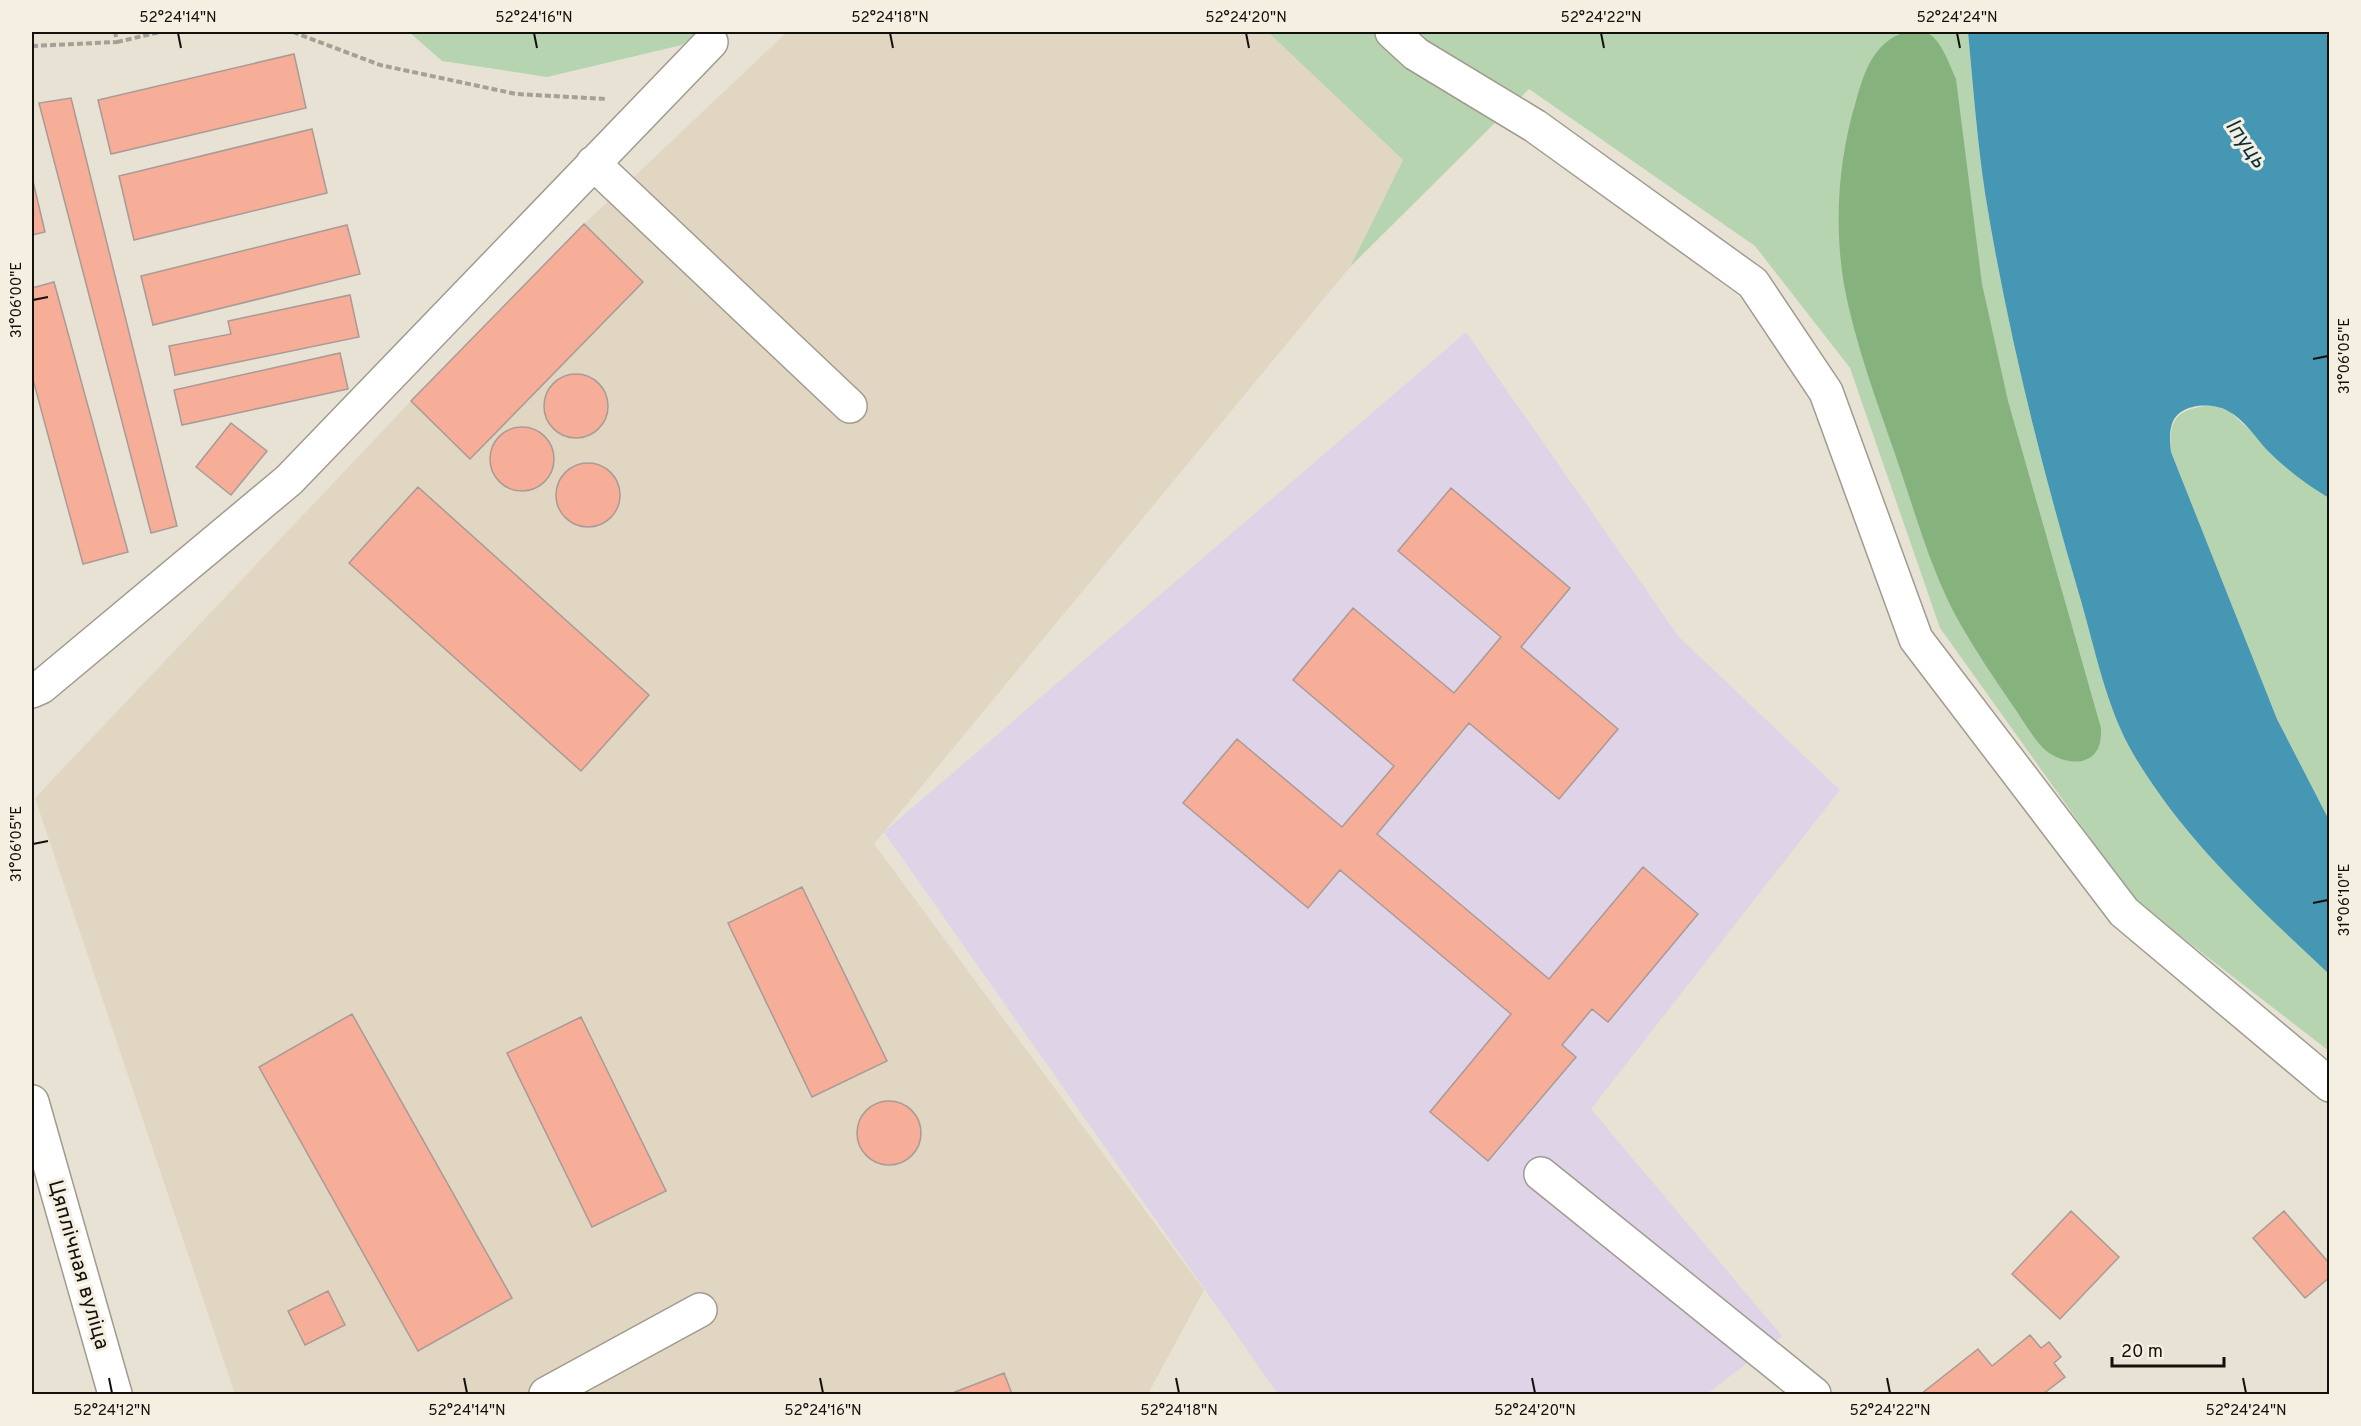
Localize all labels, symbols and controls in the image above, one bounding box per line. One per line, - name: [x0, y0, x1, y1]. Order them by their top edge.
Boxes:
- text: 52°24'14"N: [139, 9, 217, 28]
- text: 52°24'16"N: [495, 9, 573, 28]
- text: 52°24'18"N: [851, 9, 929, 28]
- text: 52°24'20"N: [1205, 9, 1287, 28]
- text: 52°24'22"N: [1560, 9, 1642, 28]
- text: 52°24'24"N: [1916, 9, 1998, 28]
- water label: Іпуць: [2218, 114, 2272, 174]
- text: 31°06'00"E: [8, 262, 27, 338]
- text: 31°06'05"E: [2336, 318, 2355, 394]
- text: 31°06'05"E: [8, 806, 27, 882]
- text: 31°06'10"E: [2336, 864, 2355, 936]
- street label: Цяплічная вуліца: [41, 1177, 115, 1353]
- scale bar: [2112, 1330, 2224, 1368]
- text: 20 m: [2121, 1341, 2163, 1364]
- text: 52°24'12"N: [73, 1402, 151, 1421]
- text: 52°24'14"N: [428, 1402, 506, 1421]
- text: 52°24'16"N: [784, 1402, 862, 1421]
- text: 52°24'18"N: [1140, 1402, 1218, 1421]
- text: 52°24'20"N: [1494, 1402, 1576, 1421]
- text: 52°24'22"N: [1849, 1402, 1931, 1421]
- text: 52°24'24"N: [2205, 1402, 2287, 1421]

